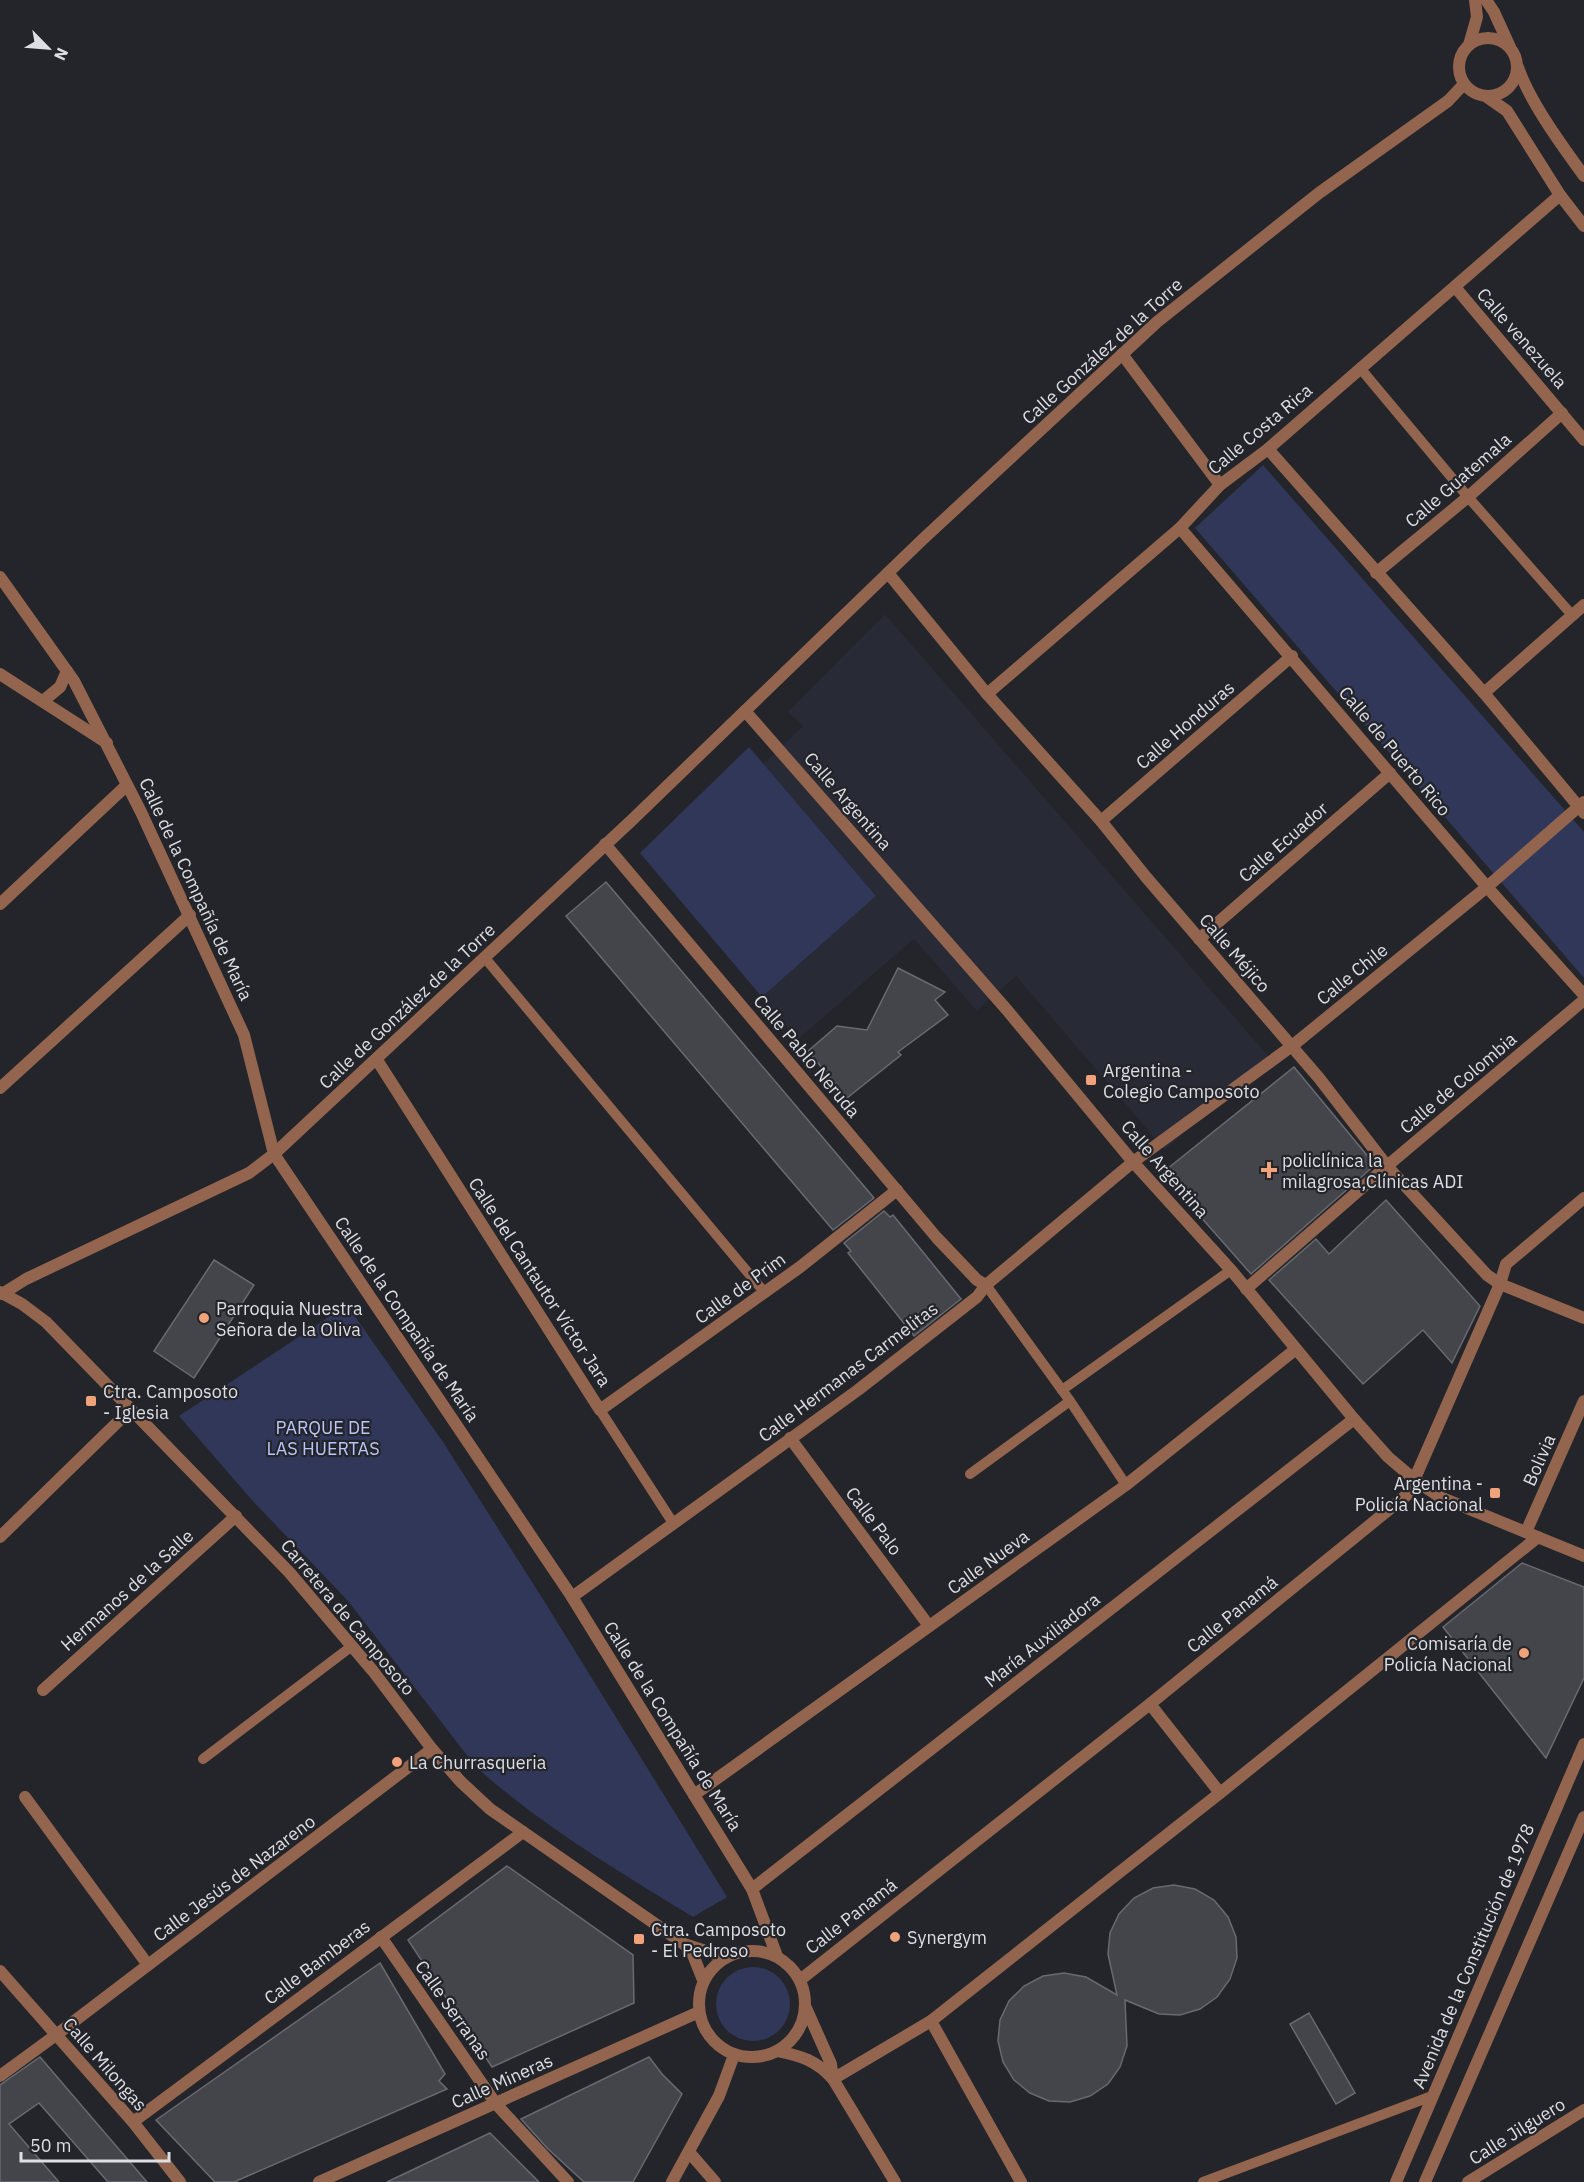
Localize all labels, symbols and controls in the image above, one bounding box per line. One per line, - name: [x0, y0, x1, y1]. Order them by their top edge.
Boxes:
- north arrow: [18, 18, 78, 78]
- text: N: [50, 45, 73, 64]
- street label: Calle González de la Torre: [1017, 273, 1187, 429]
- street label: Calle venezuela: [1472, 283, 1572, 393]
- street label: Calle Costa Rica: [1203, 378, 1317, 479]
- street label: Calle Guatemala: [1400, 427, 1516, 532]
- street label: Calle Honduras: [1131, 676, 1239, 774]
- street label: Calle de Puerto Rico: [1334, 681, 1456, 821]
- street label: Calle Argentina: [799, 747, 897, 855]
- street label: Calle de la Compañía de María: [134, 774, 258, 1004]
- street label: Calle Ecuador: [1234, 797, 1333, 887]
- street label: Calle Méjico: [1194, 909, 1276, 997]
- street label: Calle de González de la Torre: [314, 918, 500, 1094]
- street label: Calle Chile: [1312, 938, 1392, 1010]
- street label: Calle Pablo Neruda: [749, 990, 866, 1123]
- street label: Calle de Colombia: [1395, 1027, 1521, 1139]
- place label: Argentina - Colegio Camposoto: [1103, 1059, 1260, 1103]
- marker: Argentina - Colegio Camposoto: [1084, 1073, 1098, 1087]
- street label: Calle Argentina: [1116, 1115, 1214, 1223]
- place label: policlínica la milagrosa,Clínicas ADI: [1282, 1149, 1464, 1193]
- marker: policlínica la milagrosa,Clínicas ADI: [1260, 1161, 1278, 1179]
- street label: Calle del Cantautor Víctor Jara: [464, 1173, 617, 1391]
- street label: Calle de la Compañía de María: [330, 1212, 485, 1427]
- street label: Calle de Prim: [690, 1247, 790, 1329]
- place label: Parroquia Nuestra Señora de la Oliva: [216, 1297, 363, 1341]
- street label: Calle Hermanas Carmelitas: [754, 1297, 942, 1447]
- marker: Parroquia Nuestra Señora de la Oliva: [197, 1311, 211, 1325]
- place label: Ctra. Camposoto - Iglesia: [103, 1380, 238, 1424]
- marker: Ctra. Camposoto - Iglesia: [84, 1394, 98, 1408]
- park label: PARQUE DE LAS HUERTAS: [266, 1416, 380, 1460]
- street label: Bolivia: [1517, 1430, 1561, 1489]
- place label: Argentina - Policía Nacional: [1355, 1472, 1483, 1516]
- street label: Calle Palo: [841, 1482, 907, 1560]
- marker: Argentina - Policía Nacional: [1488, 1486, 1502, 1500]
- street label: Hermanos de la Salle: [56, 1524, 198, 1656]
- street label: Calle Nueva: [943, 1524, 1034, 1599]
- street label: Carretera de Camposoto: [276, 1534, 420, 1700]
- street label: Calle Panamá: [1182, 1570, 1282, 1658]
- street label: María Auxiliadora: [980, 1588, 1105, 1692]
- street label: Calle de la Compañía de María: [599, 1617, 747, 1835]
- place label: Comisaría de Policía Nacional: [1384, 1632, 1512, 1676]
- marker: Comisaría de Policía Nacional: [1517, 1646, 1531, 1660]
- place label: La Churrasqueria: [409, 1751, 547, 1774]
- marker: La Churrasqueria: [390, 1755, 404, 1769]
- street label: Calle Jesús de Nazareno: [148, 1809, 320, 1947]
- street label: Avenida de la Constitución de 1978: [1407, 1820, 1539, 2092]
- street label: Calle Panamá: [801, 1873, 902, 1959]
- street label: Calle Bamberas: [259, 1915, 375, 2009]
- place label: Ctra. Camposoto - El Pedroso: [651, 1918, 786, 1962]
- place label: Synergym: [907, 1926, 987, 1949]
- marker: Synergym: [888, 1930, 902, 1944]
- marker: Ctra. Camposoto - El Pedroso: [632, 1932, 646, 1946]
- street label: Calle Serranas: [410, 1956, 496, 2064]
- street label: Calle Milongas: [58, 2012, 152, 2116]
- street label: Calle Mineras: [448, 2048, 556, 2114]
- street label: Calle Jilguero: [1465, 2092, 1569, 2170]
- scale bar: [21, 2125, 170, 2163]
- text: 50 m: [30, 2134, 72, 2157]

